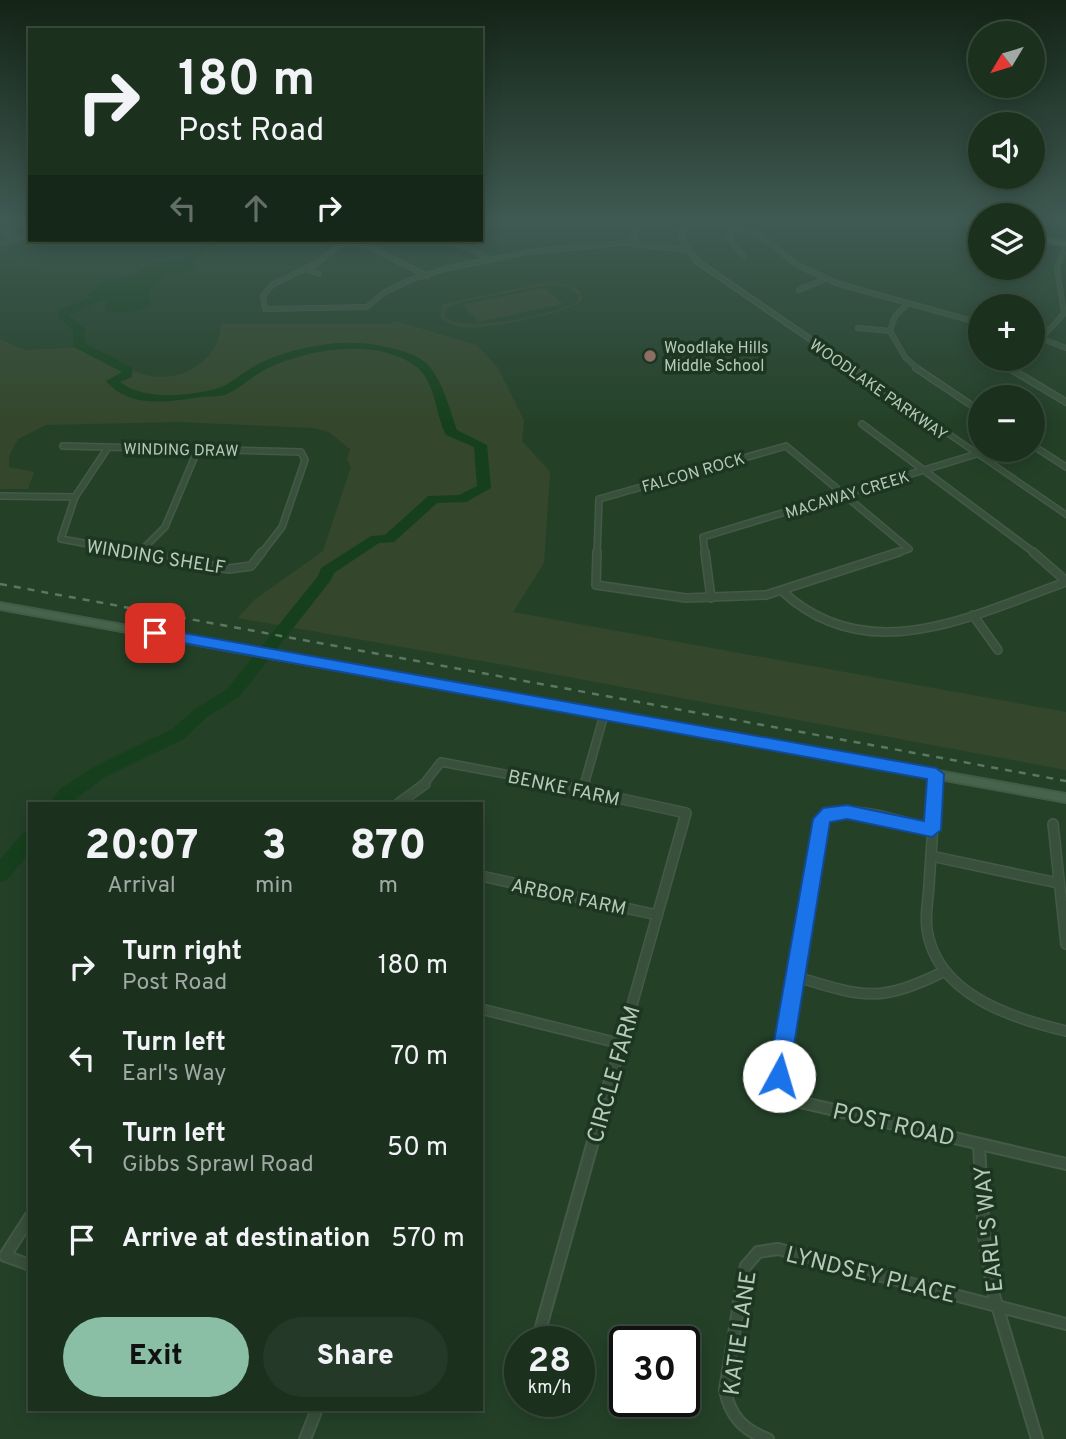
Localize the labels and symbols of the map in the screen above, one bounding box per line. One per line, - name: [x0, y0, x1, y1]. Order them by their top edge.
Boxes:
- north arrow: [968, 21, 1045, 98]
- street label: WOODLAKE PARKWAY: [805, 336, 951, 446]
- place label: Woodlake Hills Middle School: [664, 339, 769, 377]
- marker: Woodlake Hills Middle School: [642, 348, 658, 364]
- street label: WINDING DRAW: [123, 440, 239, 462]
- street label: FALCON ROCK: [640, 450, 747, 498]
- street label: MACAWAY CREEK: [783, 468, 912, 524]
- street label: WINDING SHELF: [84, 535, 227, 581]
- pin: [125, 603, 185, 663]
- street label: BENKE FARM: [505, 765, 622, 813]
- street label: ARBOR FARM: [509, 874, 628, 922]
- street label: CIRCLE FARM: [582, 1003, 649, 1147]
- position arrow: [742, 1039, 816, 1113]
- street label: POST ROAD: [830, 1098, 957, 1155]
- street label: EARL'S WAY: [969, 1164, 1012, 1294]
- street label: LYNDSEY PLACE: [782, 1241, 958, 1312]
- street label: KATIE LANE: [718, 1269, 765, 1397]
- speed limit sign: 30: [609, 1326, 700, 1417]

